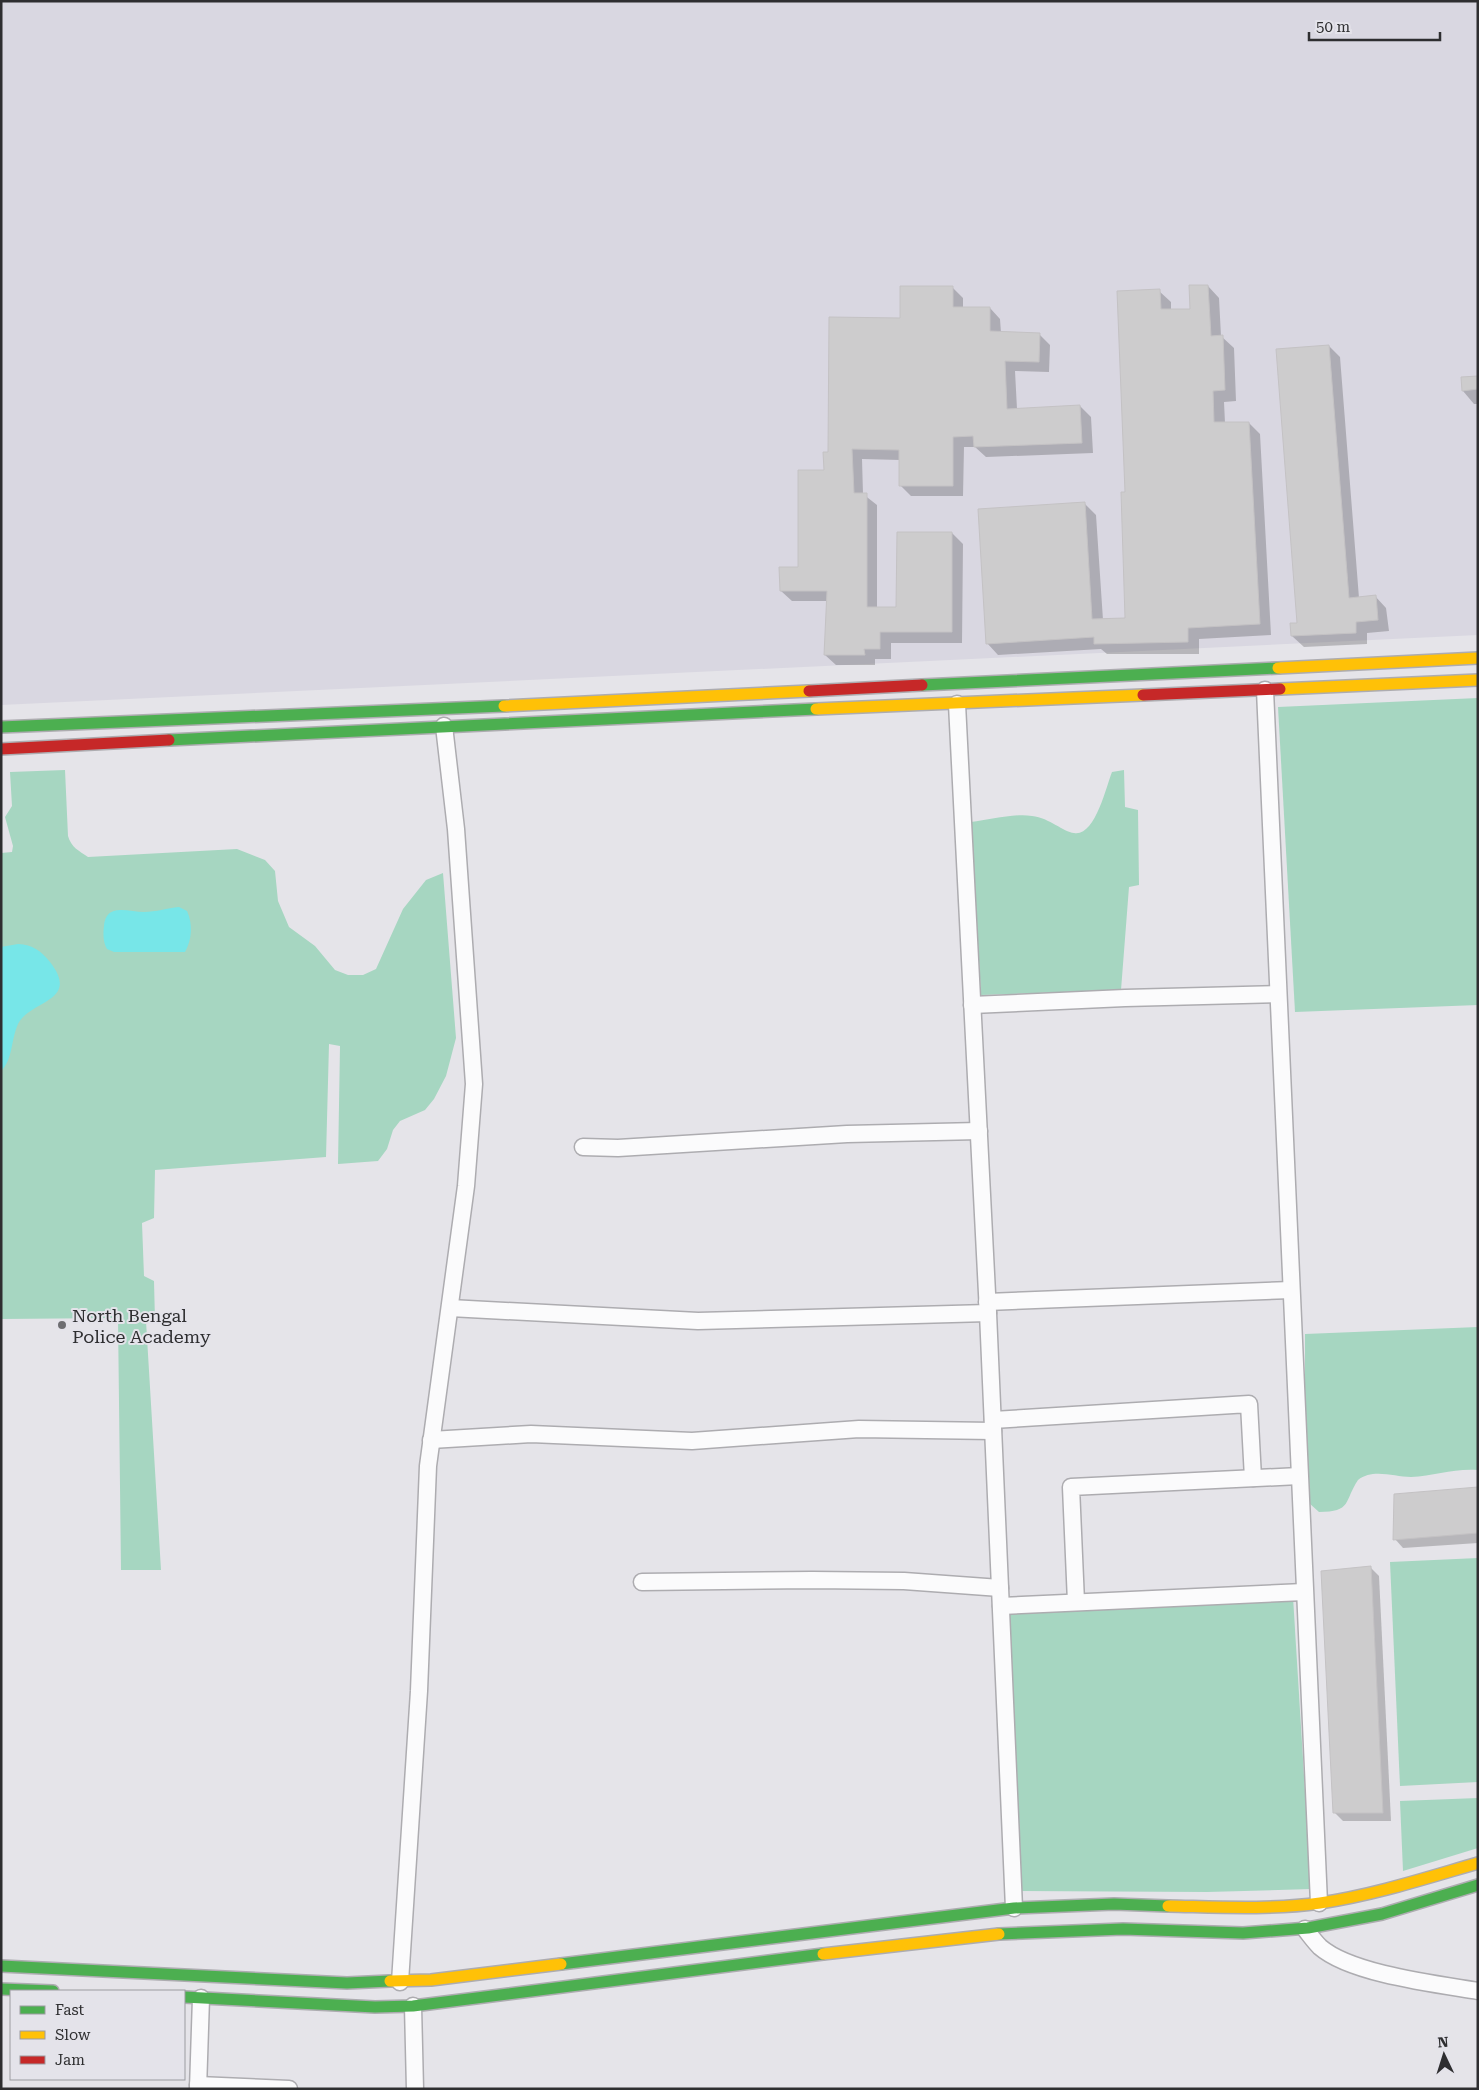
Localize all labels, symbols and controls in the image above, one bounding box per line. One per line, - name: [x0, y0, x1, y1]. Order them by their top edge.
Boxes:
- scale bar: [1309, 10, 1440, 42]
- text: 50 m: [1316, 18, 1351, 36]
- place label: North Bengal Police Academy: [72, 1305, 211, 1347]
- marker: North Bengal Police Academy: [56, 1319, 68, 1331]
- legend: [10, 1990, 185, 2080]
- text: Fast: [55, 2001, 85, 2019]
- text: Slow: [55, 2026, 91, 2044]
- north arrow: [1419, 2030, 1469, 2080]
- text: N: [1437, 2034, 1449, 2050]
- text: Jam: [55, 2051, 85, 2069]

